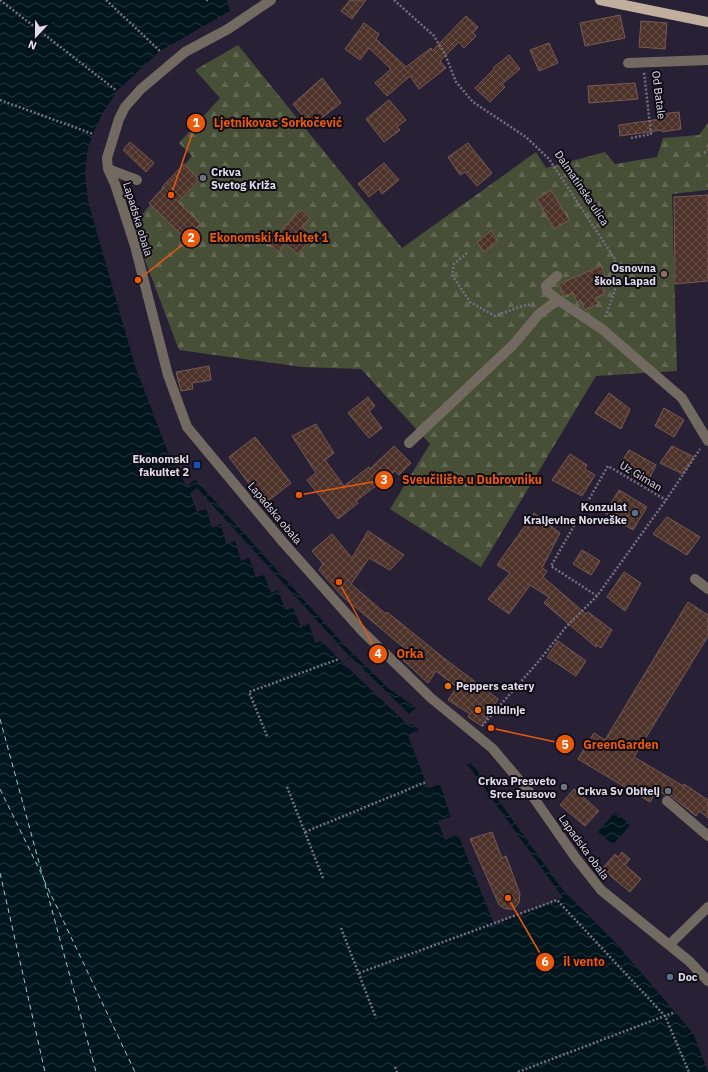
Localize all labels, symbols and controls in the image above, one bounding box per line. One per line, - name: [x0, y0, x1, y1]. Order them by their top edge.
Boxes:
- north arrow: [16, 16, 56, 56]
- text: N: [26, 37, 39, 53]
- street label: Od Batale: [649, 70, 669, 120]
- callout: Ljetnikovac Sorkočević: [186, 111, 351, 135]
- text: 1: [192, 115, 200, 130]
- text: Ljetnikovac Sorkočević: [214, 115, 342, 130]
- street label: Dalmatinska ulica: [552, 148, 612, 228]
- place label: Crkva Svetog Križa: [211, 165, 276, 192]
- marker: Crkva Svetog Križa: [198, 173, 208, 183]
- street label: Lapadska obala: [120, 180, 156, 258]
- callout: Ekonomski fakultet 1: [181, 226, 337, 250]
- text: 2: [187, 230, 195, 245]
- text: Ekonomski fakultet 1: [209, 230, 329, 245]
- place label: Osnovna škola Lapad: [594, 261, 656, 288]
- marker: Osnovna škola Lapad: [659, 269, 669, 279]
- place label: Ekonomski fakultet 2: [132, 452, 189, 479]
- street label: Uz Giman: [617, 458, 665, 494]
- marker: Ekonomski fakultet 2: [192, 460, 202, 470]
- callout: Sveučilište u Dubrovniku: [374, 468, 550, 492]
- text: 3: [380, 472, 388, 487]
- text: Sveučilište u Dubrovniku: [402, 472, 542, 487]
- street label: Lapadska obala: [245, 479, 305, 547]
- place label: Konzulat Kraljevine Norveške: [523, 500, 627, 527]
- marker: Konzulat Kraljevine Norveške: [630, 508, 640, 518]
- callout: Orka: [368, 642, 431, 666]
- text: 4: [374, 646, 382, 661]
- text: Orka: [396, 646, 424, 661]
- place label: Peppers eatery: [456, 679, 535, 693]
- marker: Peppers eatery: [443, 681, 453, 691]
- place label: Blidinje: [486, 703, 526, 717]
- marker: Blidinje: [473, 705, 483, 715]
- callout: GreenGarden: [555, 732, 666, 756]
- text: 5: [561, 737, 569, 752]
- text: GreenGarden: [583, 737, 659, 752]
- place label: Crkva Presveto Srce Isusovo: [478, 774, 556, 801]
- marker: Crkva Presveto Srce Isusovo: [559, 782, 569, 792]
- place label: Crkva Sv Obitelj: [578, 784, 660, 798]
- marker: Crkva Sv Obitelj: [663, 786, 673, 796]
- street label: Lapadska obala: [556, 812, 612, 882]
- callout: il vento: [535, 950, 613, 974]
- text: 6: [541, 954, 549, 969]
- text: il vento: [563, 954, 605, 969]
- place label: Doc: [678, 970, 698, 984]
- marker: Doc: [665, 972, 675, 982]

